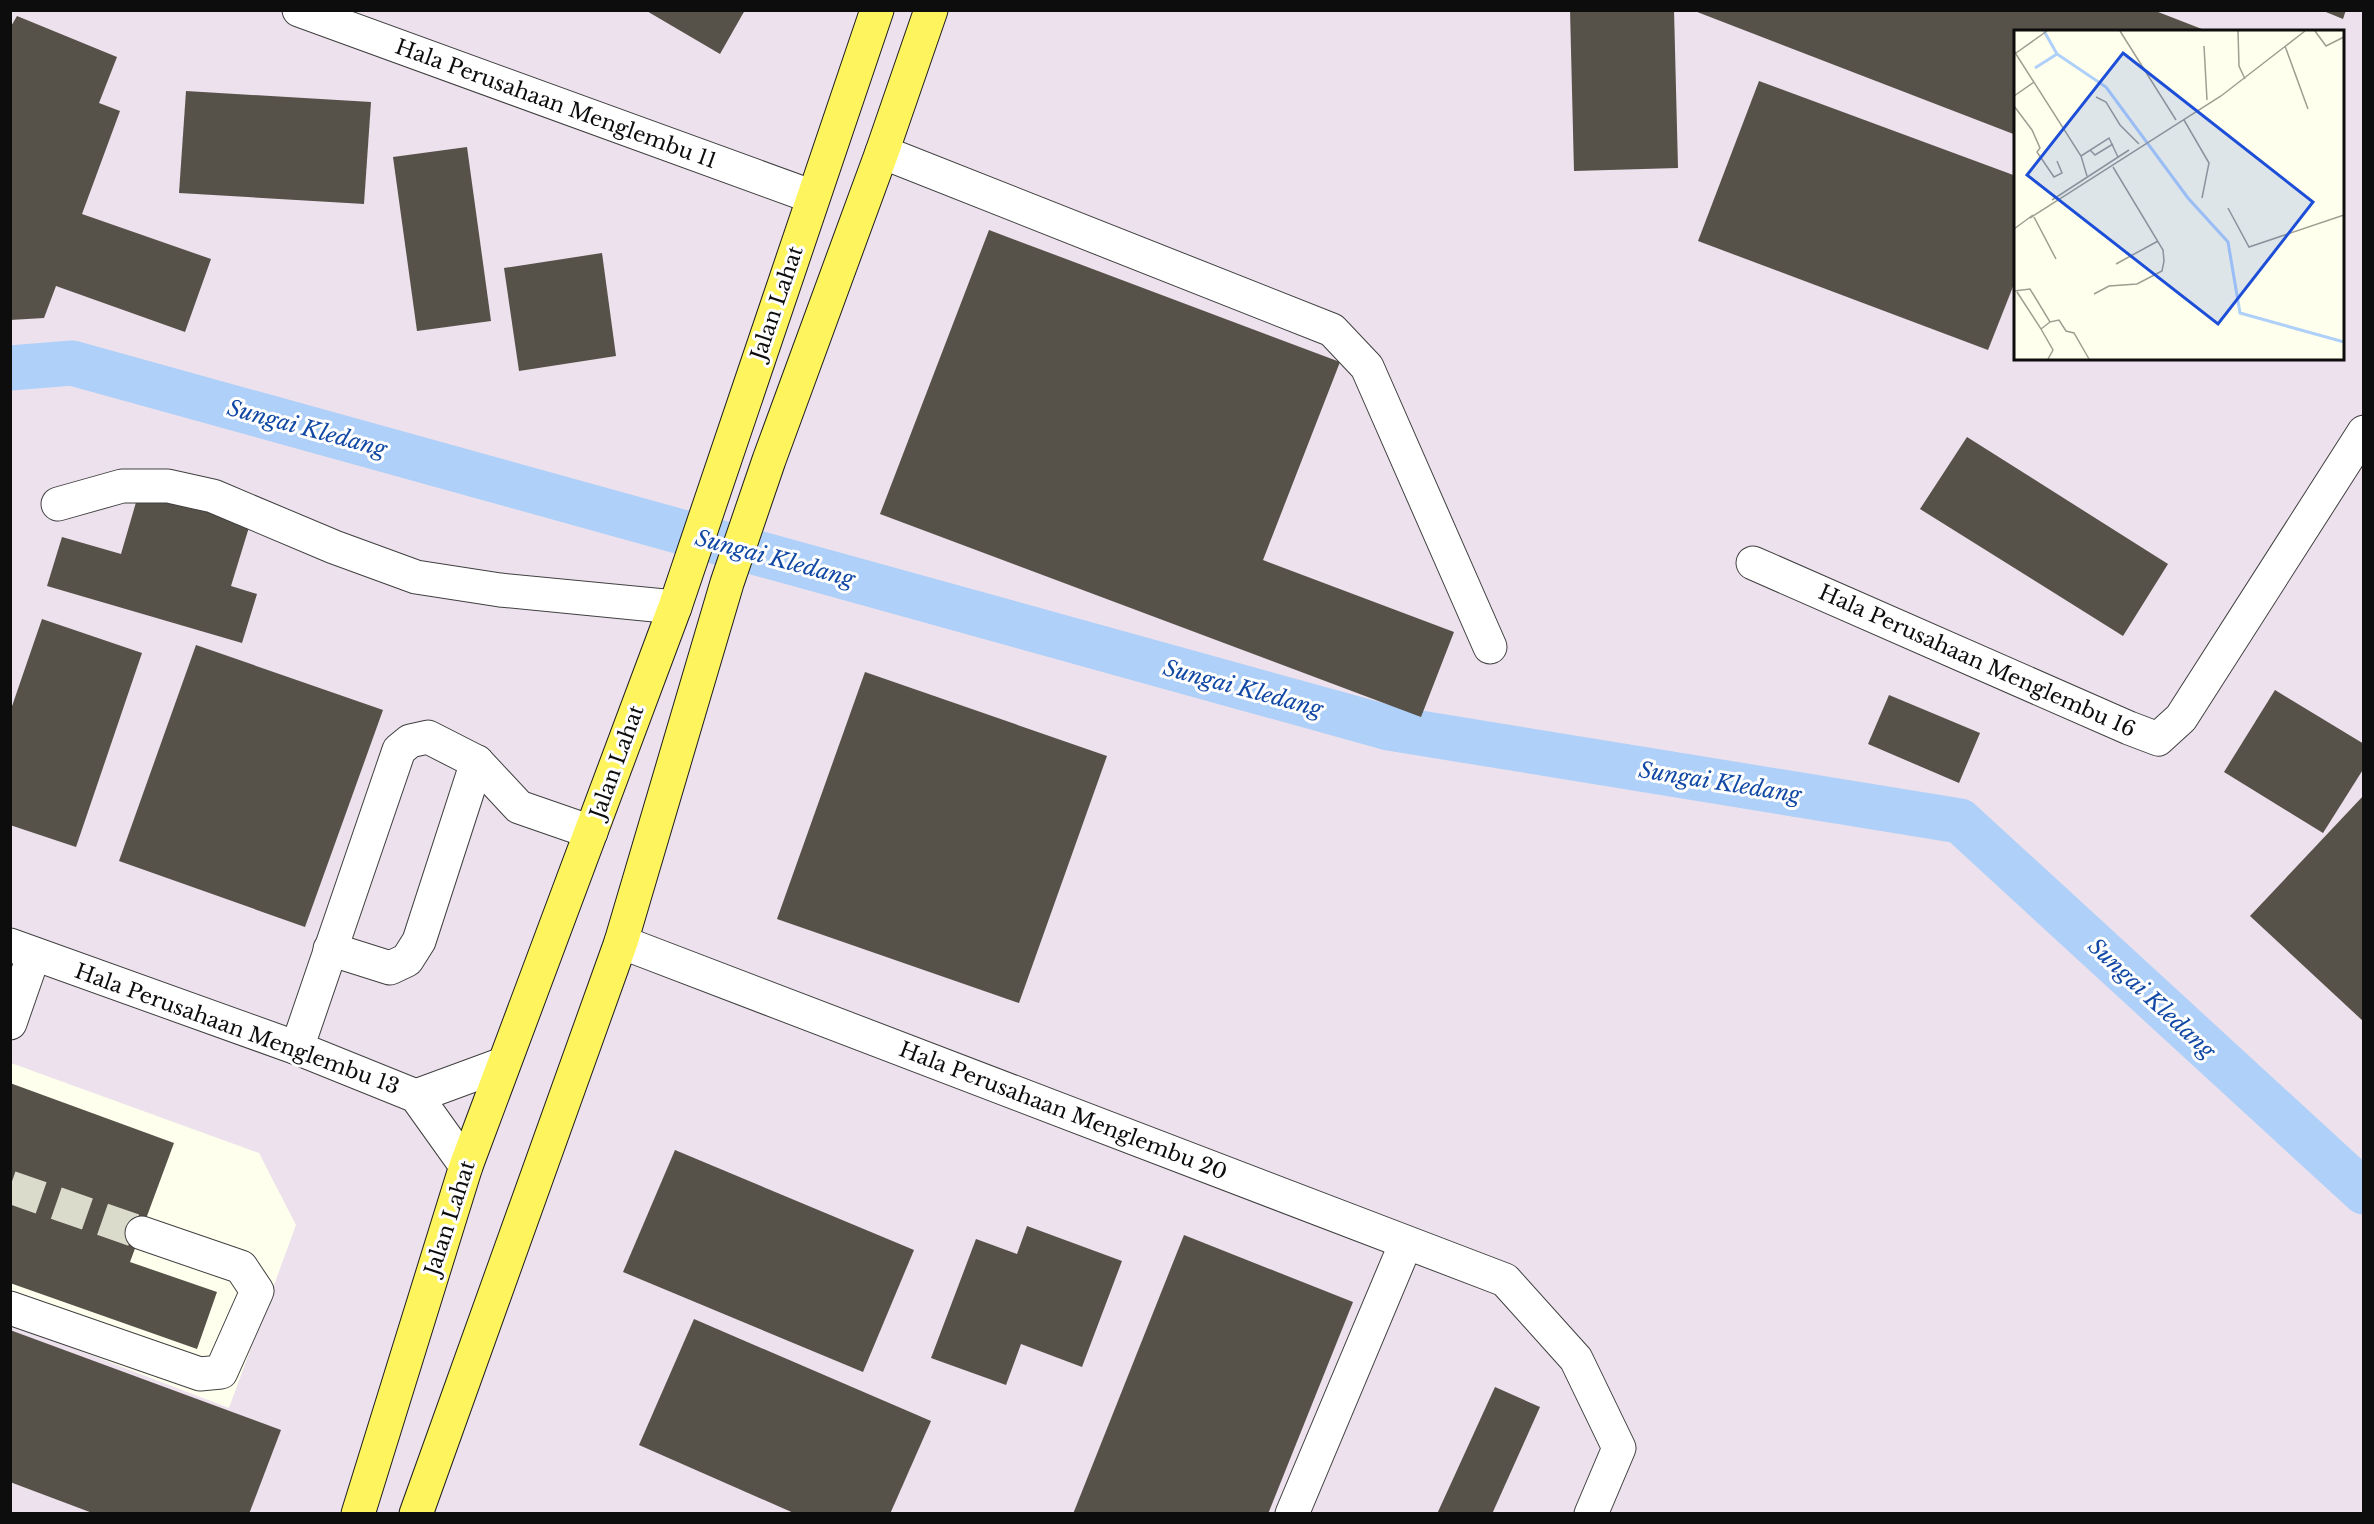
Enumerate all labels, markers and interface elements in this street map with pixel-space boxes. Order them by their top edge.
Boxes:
inset map [2014,30,2344,360]
street label: Hala Perusahaan Menglembu 11 [392,34,720,174]
street label: Jalan Lahat [744,242,809,366]
water label: Sungai Kledang [224,394,391,463]
water label: Sungai Kledang [692,524,859,593]
street label: Hala Perusahaan Menglembu 16 [1815,579,2139,743]
water label: Sungai Kledang [1160,654,1327,723]
street label: Jalan Lahat [583,702,650,825]
water label: Sungai Kledang [1637,756,1805,809]
water label: Sungai Kledang [2082,933,2222,1065]
street label: Hala Perusahaan Menglembu 13 [71,958,403,1100]
street label: Hala Perusahaan Menglembu 20 [895,1036,1231,1186]
street label: Jalan Lahat [418,1157,481,1282]

